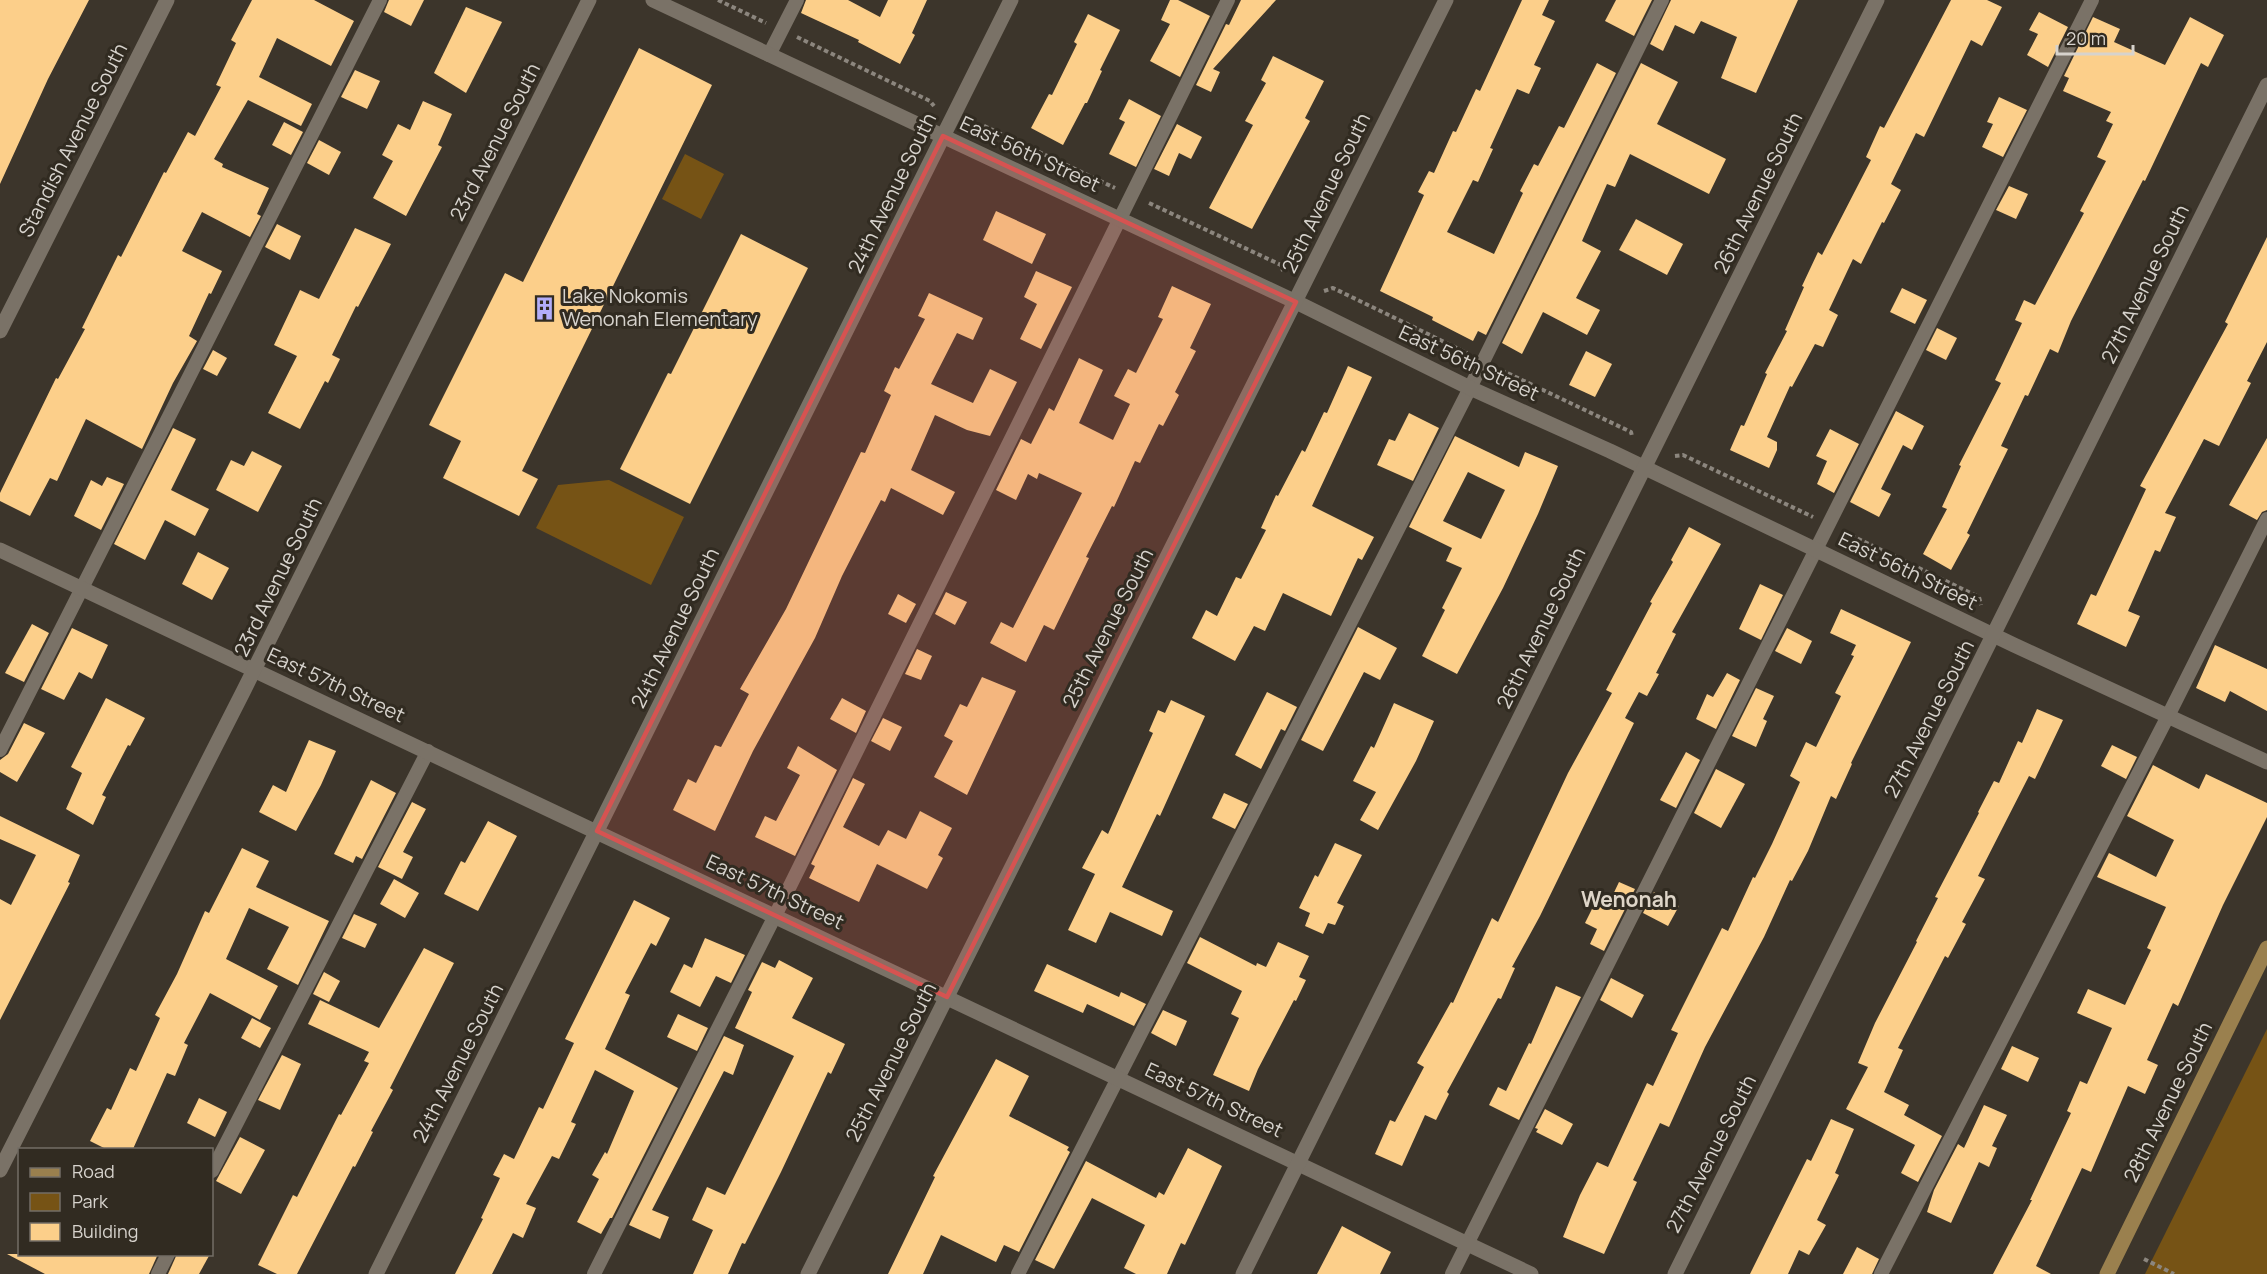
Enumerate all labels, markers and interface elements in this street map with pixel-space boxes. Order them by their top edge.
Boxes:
scale bar [2057,18,2134,56]
text: 20 m [2066,26,2106,50]
street label: Standish Avenue South [12,38,133,241]
street label: 23rd Avenue South [443,58,546,225]
street label: 24th Avenue South [841,108,942,277]
street label: 25th Avenue South [1275,108,1376,277]
street label: 26th Avenue South [1707,108,1808,278]
street label: East 56th Street [956,109,1105,198]
street label: 27th Avenue South [2094,200,2195,368]
place label: Lake Nokomis Wenonah Elementary [562,282,758,332]
building icon: Lake Nokomis Wenonah Elementary [531,295,557,321]
street label: East 56th Street [1395,318,1544,407]
street label: 23rd Avenue South [227,493,328,661]
street label: East 56th Street [1834,525,1982,616]
street label: 24th Avenue South [624,543,725,712]
street label: 26th Avenue South [1490,543,1591,713]
street label: 25th Avenue South [1056,544,1159,712]
street label: 27th Avenue South [1877,635,1980,802]
street label: East 57th Street [263,641,410,728]
street label: East 57th Street [702,848,849,935]
district label: Wenonah [1581,885,1677,913]
street label: 25th Avenue South [839,978,942,1146]
street label: 24th Avenue South [406,979,509,1147]
street label: 28th Avenue South [2117,1017,2218,1186]
street label: East 57th Street [1141,1056,1288,1143]
street label: 27th Avenue South [1659,1070,1762,1237]
legend [18,1148,213,1256]
text: Road [72,1159,115,1183]
text: Park [72,1189,109,1213]
text: Building [72,1219,138,1243]

